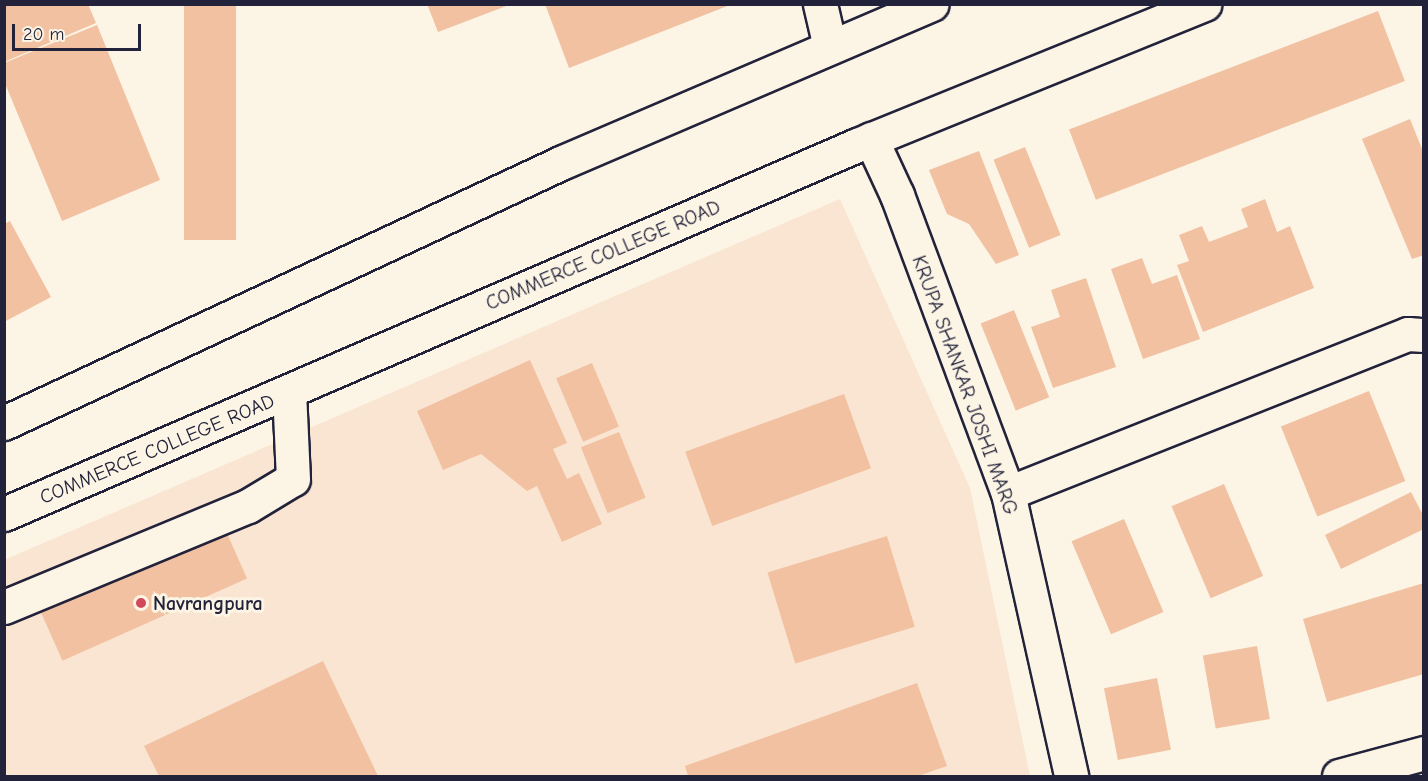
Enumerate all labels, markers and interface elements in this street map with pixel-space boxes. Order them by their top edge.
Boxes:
scale bar [15,12,144,50]
text: 20 m [23,24,64,45]
street label: COMMERCE COLLEGE ROAD [482,195,724,315]
street label: KRUPA SHANKAR JOSHI MARG [907,252,1023,518]
street label: COMMERCE COLLEGE ROAD [36,389,278,509]
place label: Navrangpura [153,591,263,615]
marker: Navrangpura [134,596,148,610]

